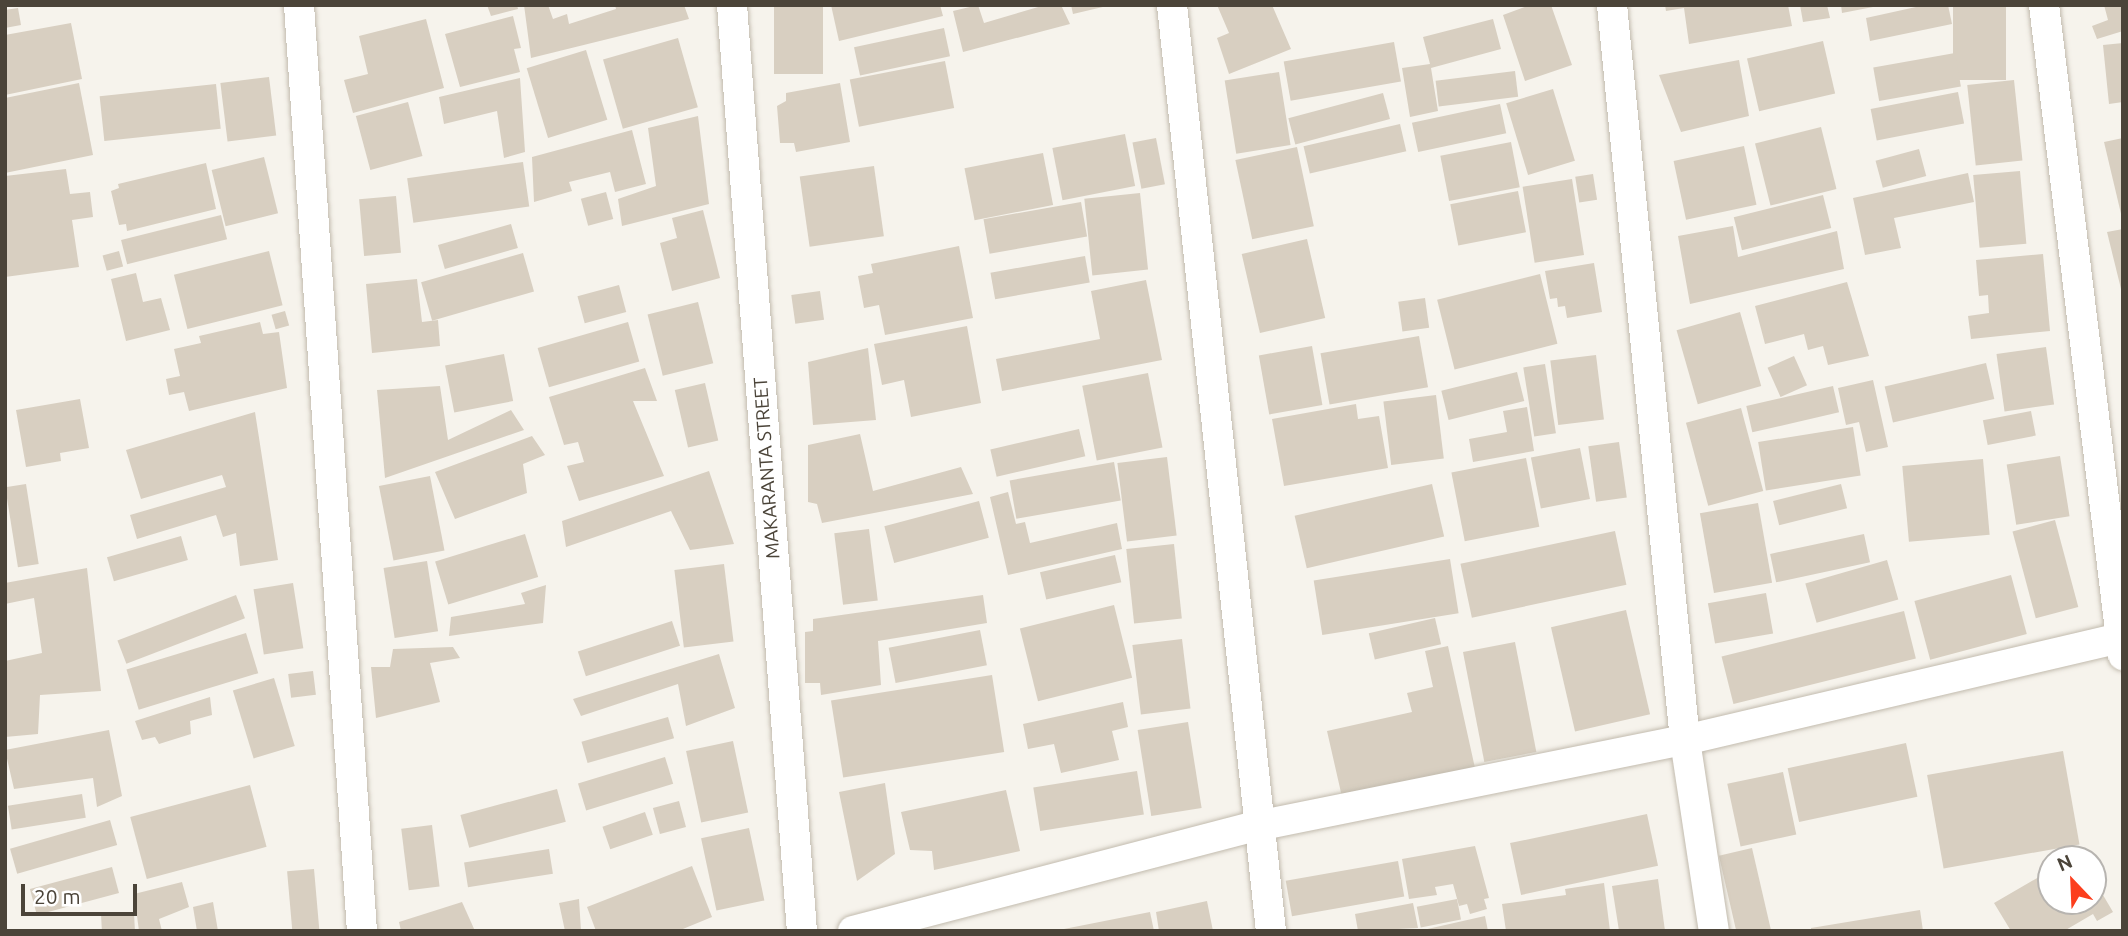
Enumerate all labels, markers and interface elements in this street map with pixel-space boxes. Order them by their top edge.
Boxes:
street label: MAKARANTA STREET [749,376,785,560]
north arrow [2037,845,2107,915]
text: N [2054,850,2075,875]
scale bar [24,870,140,914]
text: 20 m [34,884,81,908]

